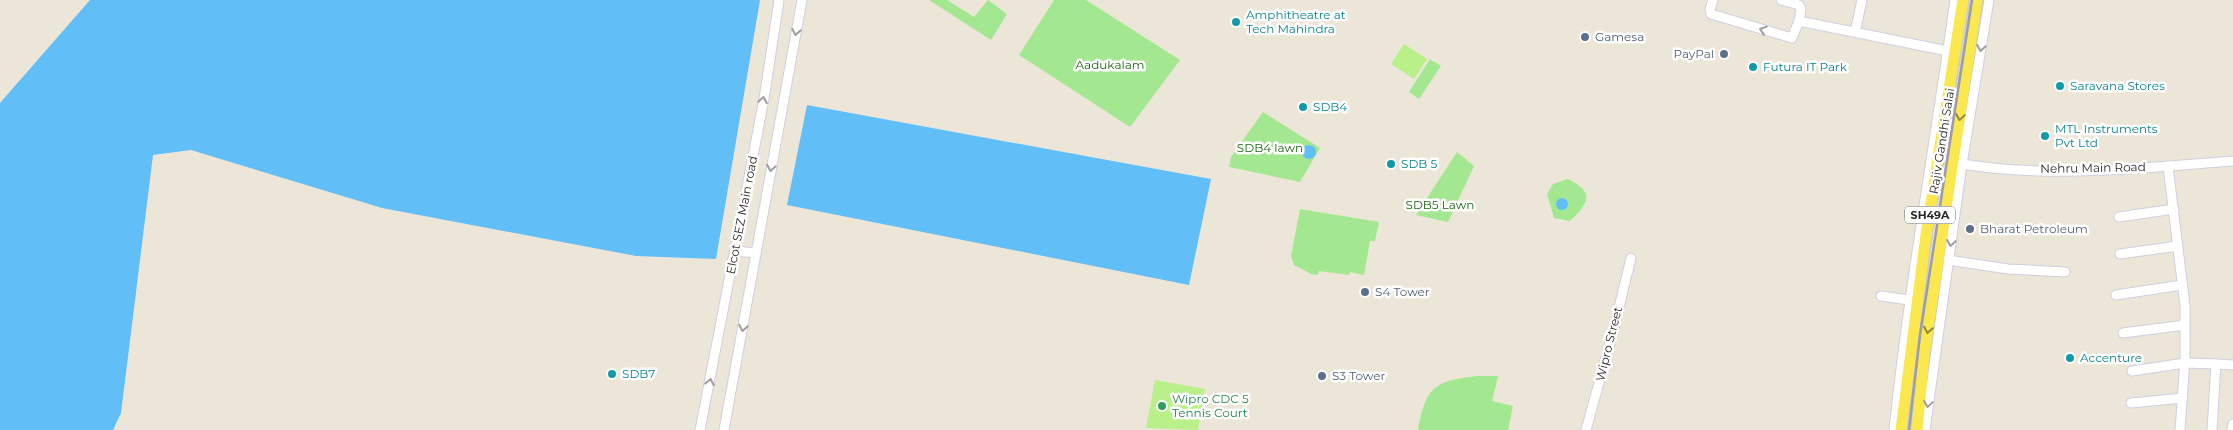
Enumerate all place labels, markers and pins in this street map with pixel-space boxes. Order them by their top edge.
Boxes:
place label: Amphitheatre at Tech Mahindra [1246,7,1346,36]
marker: Amphitheatre at Tech Mahindra [1230,16,1242,28]
place label: Gamesa [1595,29,1644,44]
marker: Gamesa [1579,31,1591,43]
place label: PayPal [1673,46,1714,61]
marker: PayPal [1718,48,1730,60]
place label: Futura IT Park [1763,59,1848,74]
marker: Futura IT Park [1747,61,1759,73]
place label: Saravana Stores [2070,78,2165,93]
marker: Saravana Stores [2054,80,2066,92]
place label: SDB4 [1313,99,1347,114]
marker: SDB4 [1297,101,1309,113]
place label: MTL Instruments Pvt Ltd [2055,121,2158,150]
marker: MTL Instruments Pvt Ltd [2039,130,2051,142]
place label: SDB 5 [1401,156,1437,171]
marker: SDB 5 [1385,158,1397,170]
place label: Bharat Petroleum [1980,221,2088,236]
marker: Bharat Petroleum [1964,223,1976,235]
place label: S4 Tower [1375,284,1430,299]
marker: S4 Tower [1359,286,1371,298]
place label: Accenture [2080,350,2142,365]
marker: Accenture [2064,352,2076,364]
place label: SDB7 [622,366,655,381]
marker: SDB7 [606,368,618,380]
place label: S3 Tower [1332,368,1385,383]
marker: S3 Tower [1316,370,1328,382]
place label: Wipro CDC 5 Tennis Court [1172,391,1249,420]
marker: Wipro CDC 5 Tennis Court [1156,400,1168,412]

